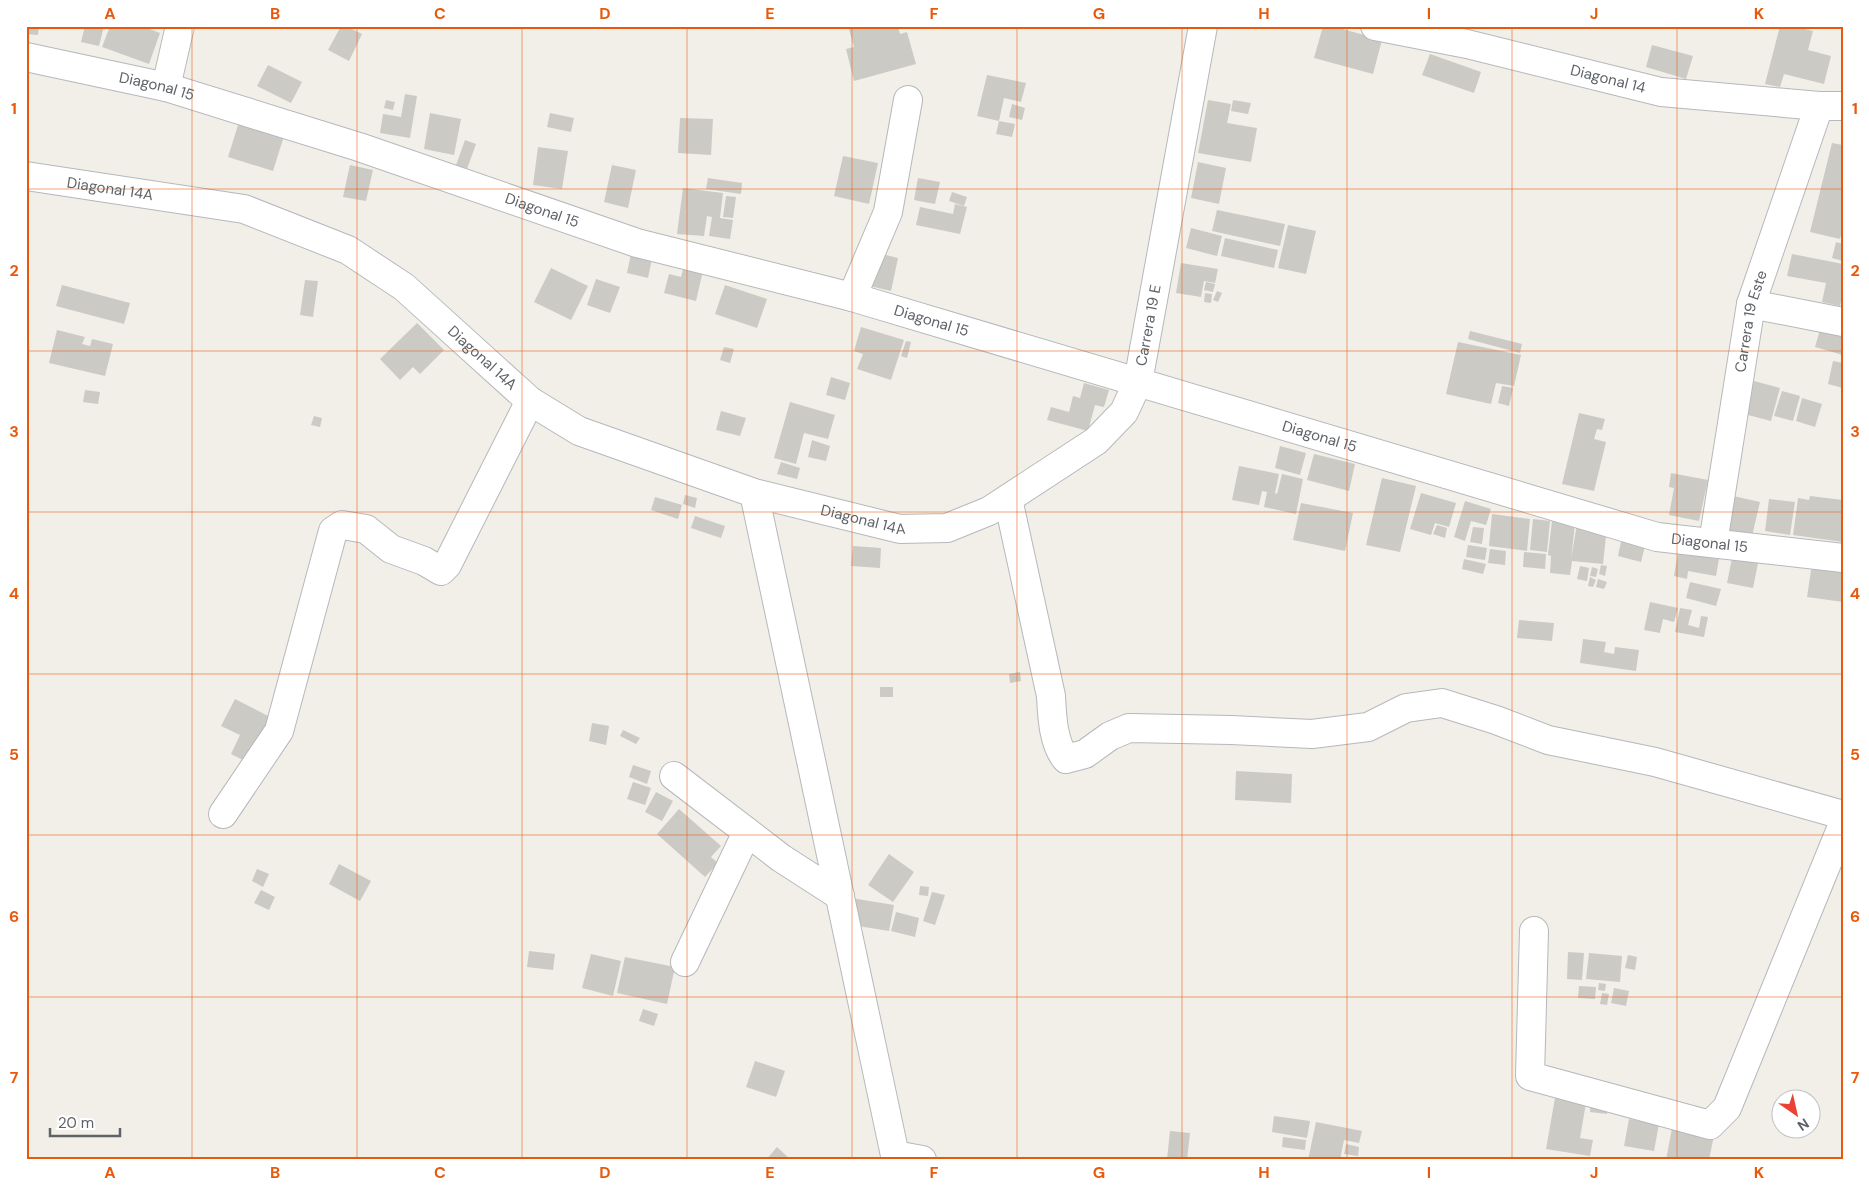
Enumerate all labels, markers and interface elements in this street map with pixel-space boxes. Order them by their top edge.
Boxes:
text: A [104,3,116,24]
text: B [270,3,280,24]
text: C [434,3,446,24]
text: D [599,3,611,24]
text: E [765,3,775,24]
text: F [930,3,939,24]
text: G [1093,3,1105,24]
text: H [1258,3,1270,24]
text: I [1427,3,1431,24]
text: J [1590,3,1598,24]
text: K [1754,3,1765,24]
street label: Diagonal 14 [1568,60,1648,98]
street label: Diagonal 15 [117,67,197,105]
text: 1 [11,98,17,119]
text: 1 [1852,98,1858,119]
street label: Diagonal 14A [66,172,155,205]
street label: Diagonal 15 [502,188,582,232]
text: 2 [9,260,19,281]
text: 2 [1850,260,1860,281]
street label: Carrera 19 Este [1730,268,1772,374]
street label: Carrera 19 E [1131,283,1166,368]
street label: Diagonal 15 [892,300,971,341]
street label: Diagonal 14A [443,321,521,394]
street label: Diagonal 15 [1280,416,1359,457]
text: 3 [9,421,19,442]
text: 3 [1850,421,1860,442]
street label: Diagonal 14A [819,500,906,539]
street label: Diagonal 15 [1670,529,1749,557]
text: 4 [9,583,19,604]
text: 4 [1850,583,1860,604]
text: 5 [9,744,19,765]
text: 5 [1850,744,1860,765]
text: 6 [9,906,19,927]
text: 6 [1850,906,1860,927]
text: 7 [10,1067,19,1088]
text: 7 [1851,1067,1860,1088]
north arrow [1772,1088,1822,1138]
scale bar [50,1106,120,1138]
text: 20 m [58,1113,94,1133]
text: N [1794,1114,1813,1135]
text: A [104,1162,116,1183]
text: B [270,1162,280,1183]
text: C [434,1162,446,1183]
text: D [599,1162,611,1183]
text: E [765,1162,775,1183]
text: F [930,1162,939,1183]
text: G [1093,1162,1105,1183]
text: H [1258,1162,1270,1183]
text: I [1427,1162,1431,1183]
text: J [1590,1162,1598,1183]
text: K [1754,1162,1765,1183]

